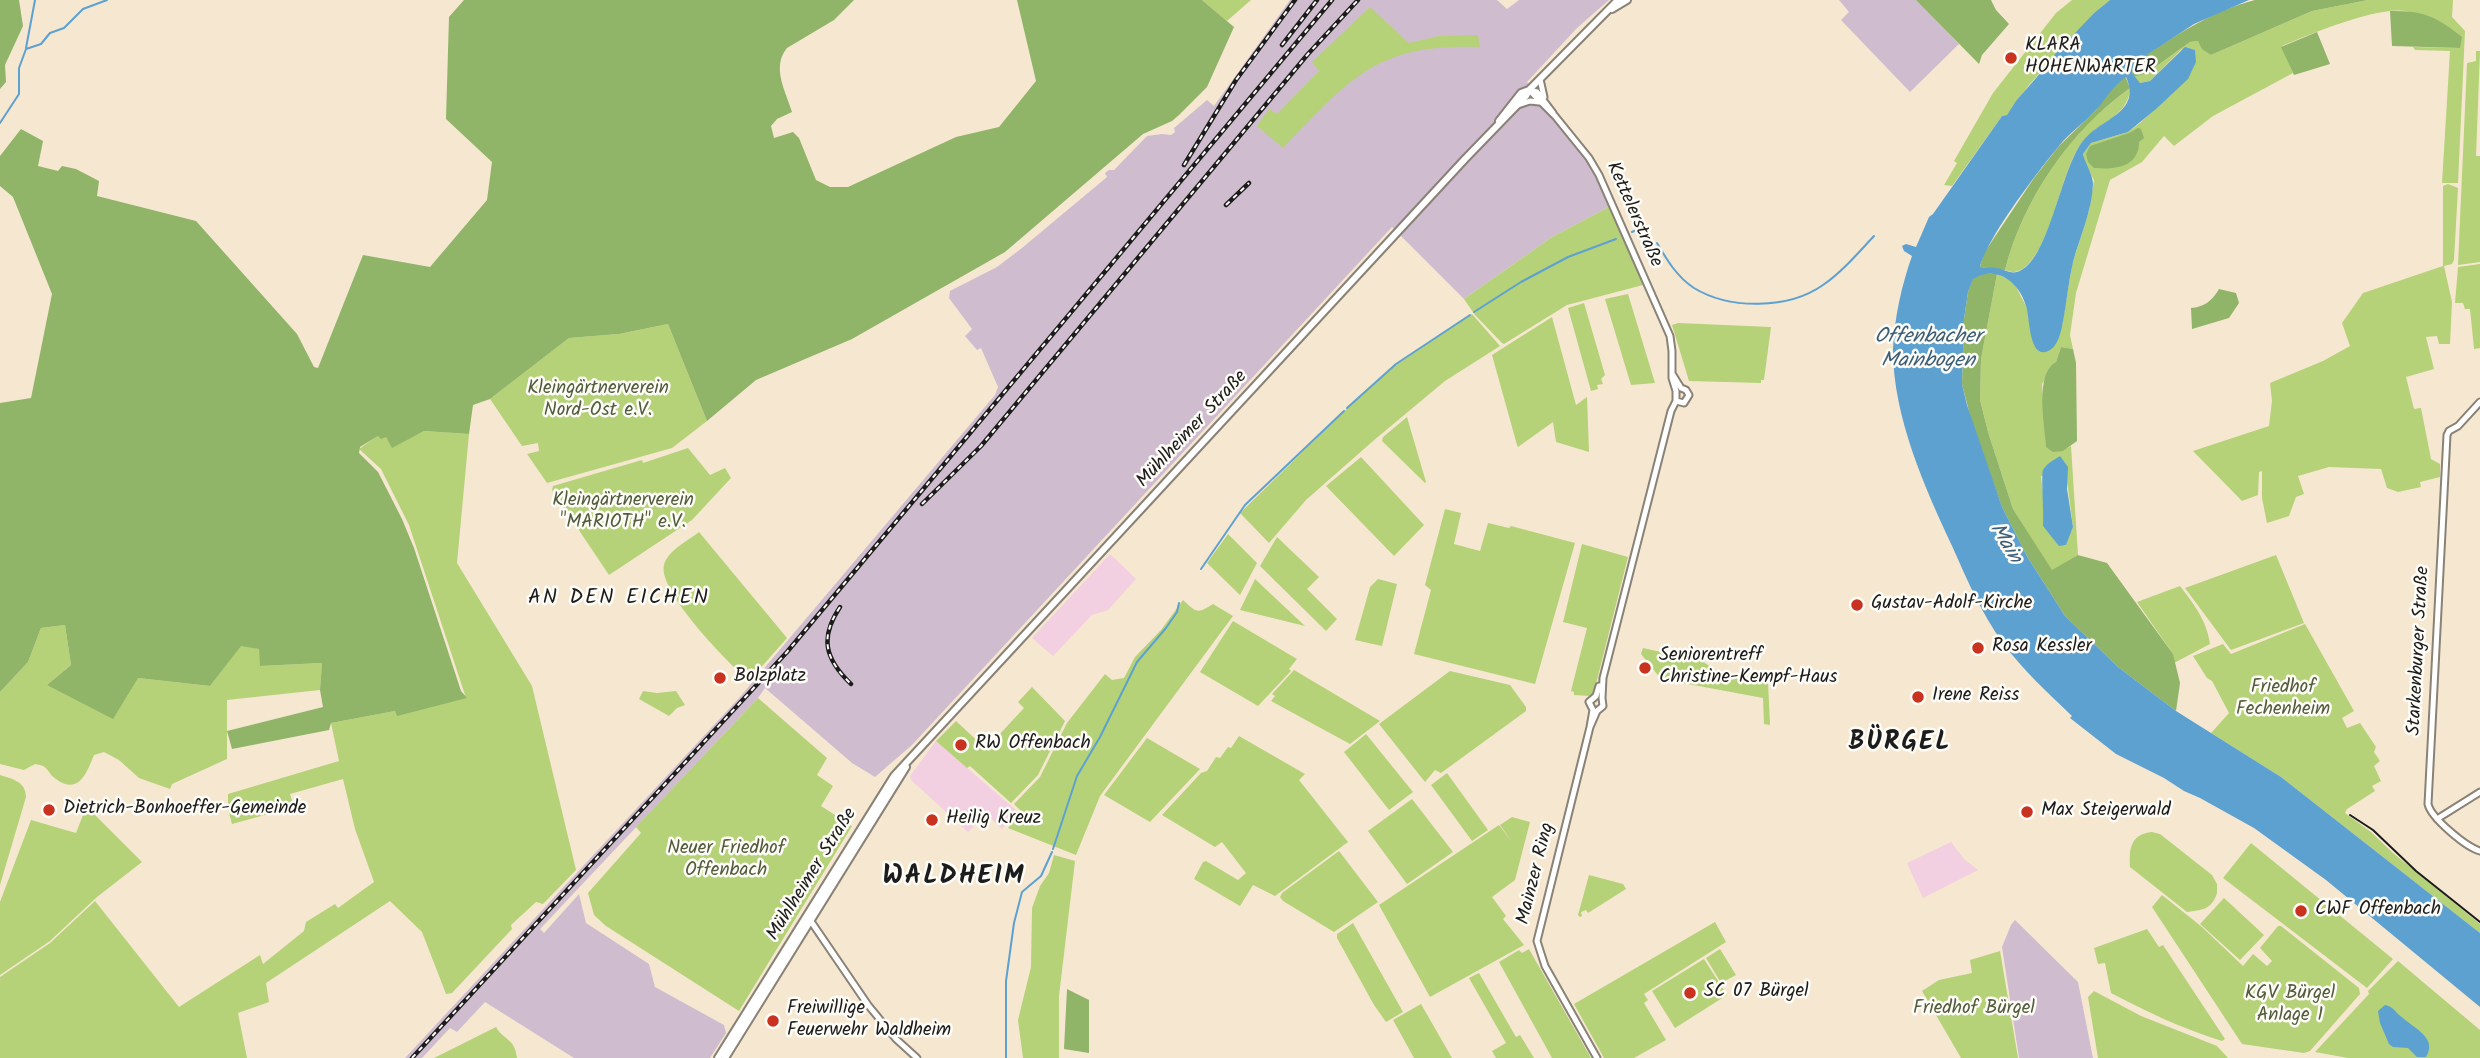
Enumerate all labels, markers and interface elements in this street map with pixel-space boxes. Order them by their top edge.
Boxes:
place label: KLARA HOHENWARTER [2025,36,2156,80]
marker: KLARA HOHENWARTER [2003,50,2019,66]
street label: Kettelerstraße [1600,159,1666,271]
water label: Offenbacher Mainbogen [1874,325,1982,375]
street label: Mühlheimer Straße [1133,367,1253,493]
park label: Kleingärtnerverein Nord-Ost e.V. [527,379,669,423]
park label: Kleingärtnerverein "MARIOTH" e.V. [552,491,694,535]
water label: Main [1982,519,2026,569]
street label: Starkenburger Straße [2404,566,2436,736]
district label: AN DEN EICHEN [530,586,708,612]
place label: Gustav-Adolf-Kirche [1871,594,2032,616]
marker: Gustav-Adolf-Kirche [1849,597,1865,613]
place label: Rosa Kessler [1992,637,2092,659]
marker: Rosa Kessler [1970,640,1986,656]
place label: Seniorentreff Christine-Kempf-Haus [1659,646,1837,690]
marker: Seniorentreff Christine-Kempf-Haus [1637,660,1653,676]
place label: Bolzplatz [734,667,806,689]
marker: Bolzplatz [712,670,728,686]
park label: Friedhof Fechenheim [2236,678,2330,722]
place label: Irene Reiss [1932,686,2019,708]
marker: Irene Reiss [1910,689,1926,705]
district label: BÜRGEL [1849,729,1951,761]
place label: RW Offenbach [975,734,1091,756]
marker: RW Offenbach [953,737,969,753]
place label: Dietrich-Bonhoeffer-Gemeinde [63,799,306,821]
place label: Max Steigerwald [2041,801,2171,823]
marker: Dietrich-Bonhoeffer-Gemeinde [41,802,57,818]
street label: Mühlheimer Straße [763,804,863,946]
marker: Max Steigerwald [2019,804,2035,820]
place label: Heilig Kreuz [946,809,1041,831]
marker: Heilig Kreuz [924,812,940,828]
street label: Mainzer Ring [1513,821,1561,927]
park label: Neuer Friedhof Offenbach [667,839,785,883]
district label: WALDHEIM [883,863,1025,895]
place label: CWF Offenbach [2315,900,2441,922]
marker: CWF Offenbach [2293,903,2309,919]
place label: SC 07 Bürgel [1704,982,1809,1004]
park label: KGV Bürgel Anlage 1 [2245,984,2335,1028]
marker: SC 07 Bürgel [1682,985,1698,1001]
place label: Freiwillige Feuerwehr Waldheim [787,999,951,1043]
park label: Friedhof Bürgel [1913,999,2035,1021]
marker: Freiwillige Feuerwehr Waldheim [765,1013,781,1029]

